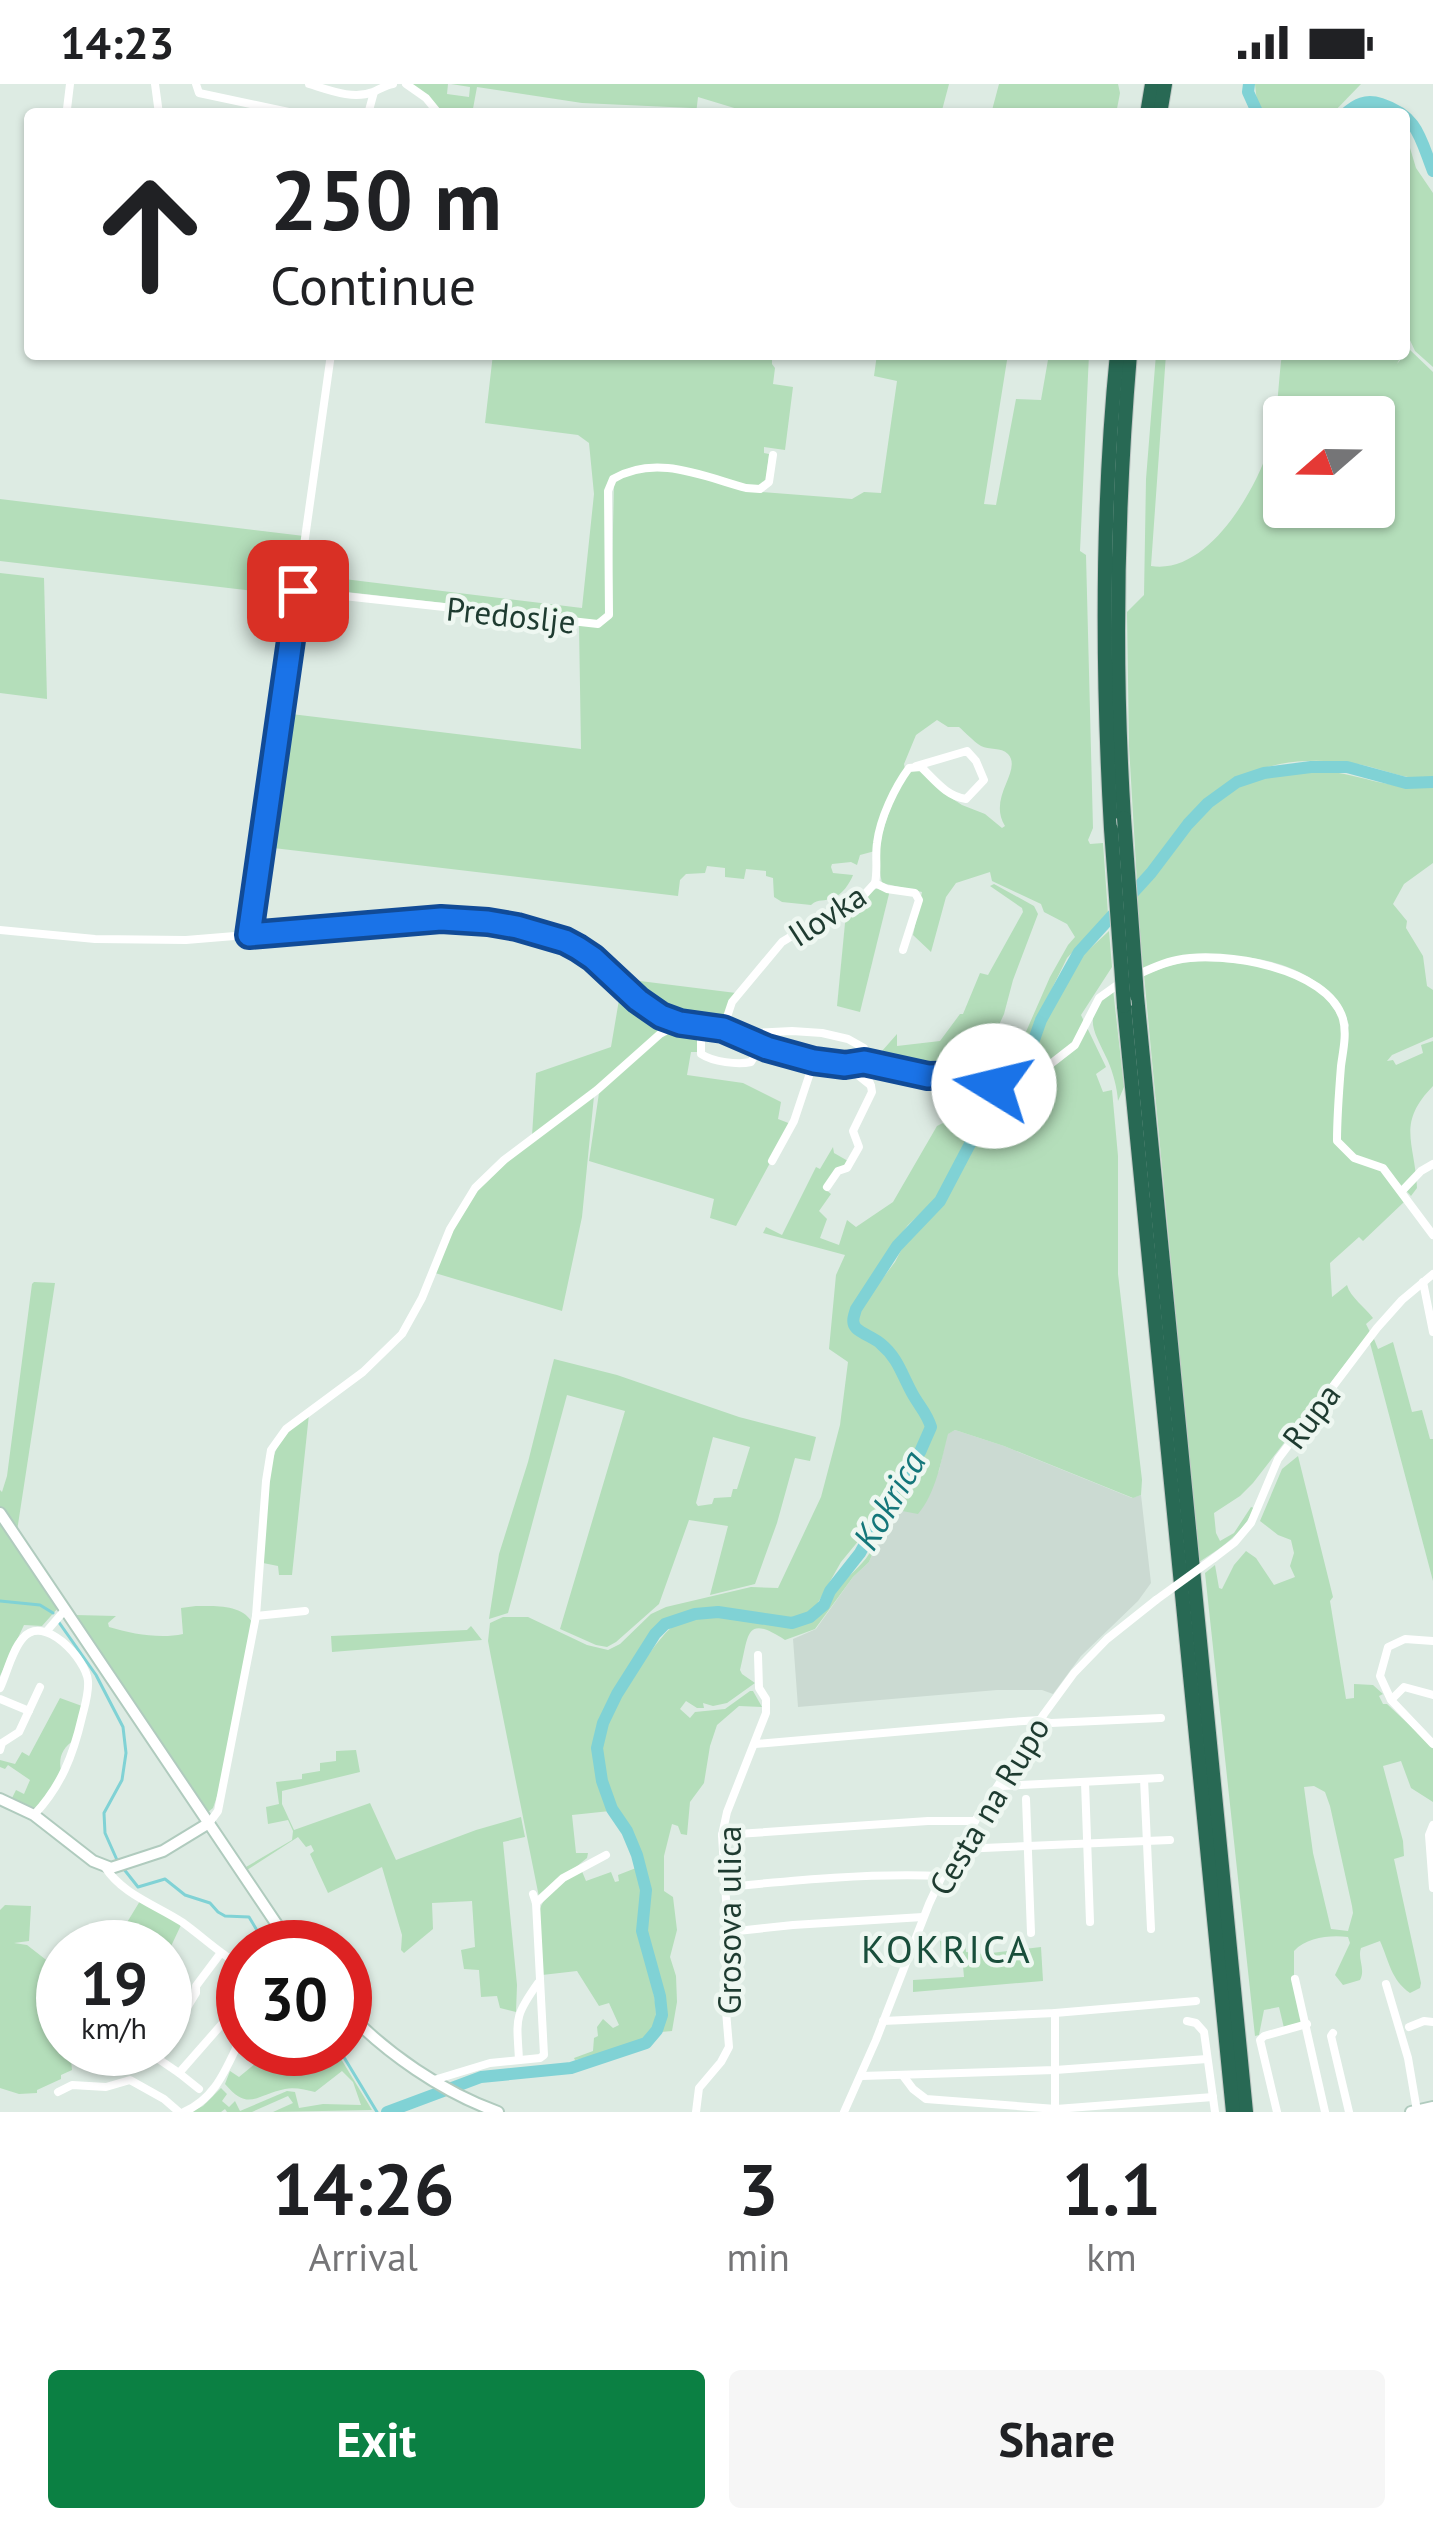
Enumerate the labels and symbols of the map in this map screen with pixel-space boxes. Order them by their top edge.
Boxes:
north arrow [1263,396,1395,528]
pin [247,540,349,642]
street label: Predoslje [444,586,578,643]
street label: Ilovka [780,874,874,956]
position arrow [931,1023,1057,1149]
street label: Rupa [1272,1374,1349,1457]
water label: Kokrica [842,1441,936,1558]
street label: Cesta na Rupo [918,1709,1059,1903]
street label: Grosova ulica [707,1826,750,2014]
speed limit sign: 30 [216,1920,372,2076]
district label: KOKRICA [861,1923,1033,1974]

